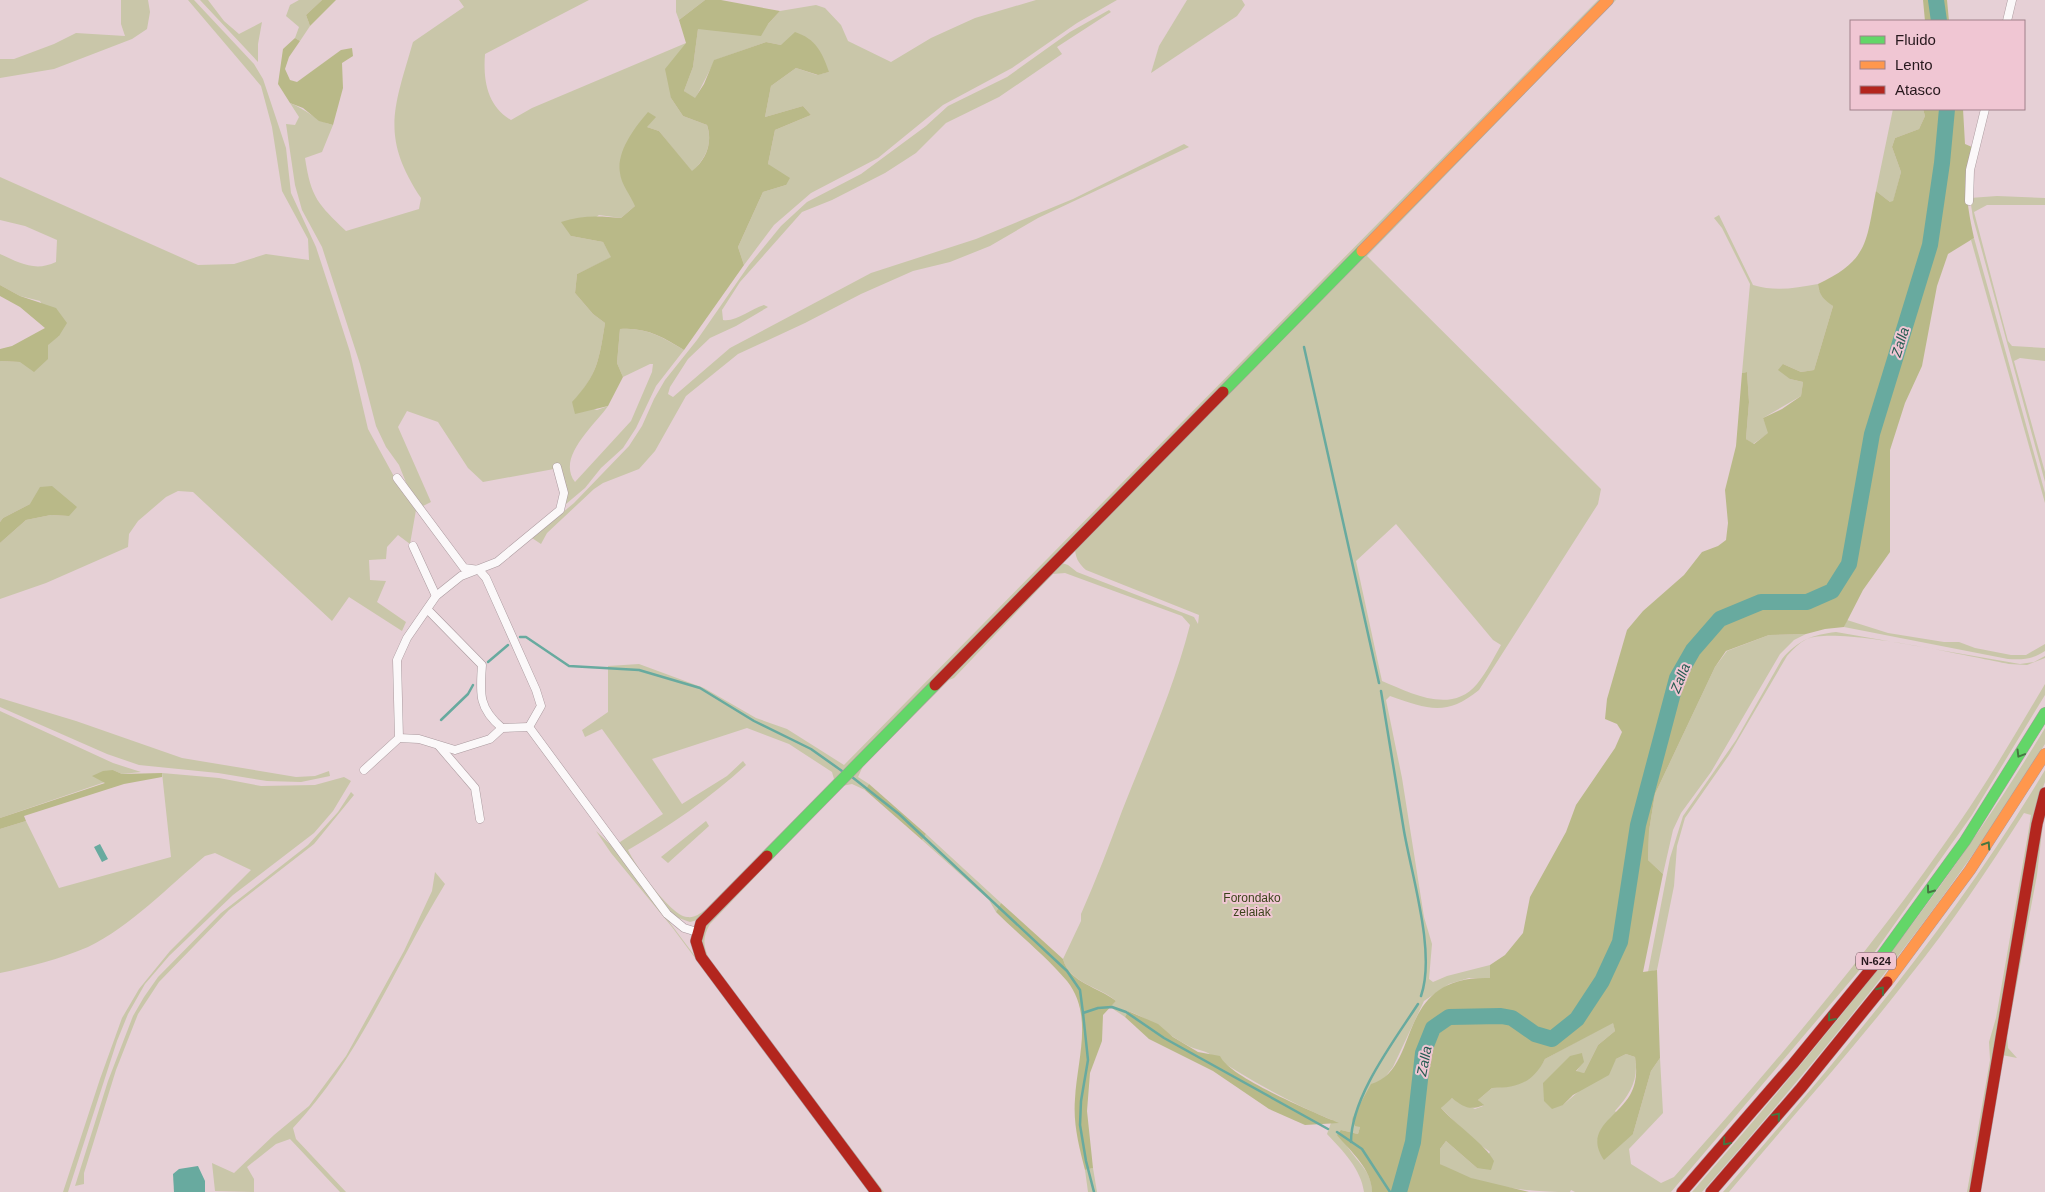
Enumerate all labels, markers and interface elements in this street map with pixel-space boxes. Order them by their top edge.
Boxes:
legend [1850,20,2025,110]
text: Fluido [1895,31,1936,48]
text: Lento [1895,56,1933,73]
text: Atasco [1895,81,1941,98]
water label: Zalla [1888,325,1912,360]
water label: Zalla [1667,661,1693,696]
one-way arrow [2016,749,2026,758]
one-way arrow [1981,841,1990,851]
one-way arrow [1927,884,1936,894]
park label: Forondako zelaiak [1223,891,1281,919]
road number: N-624 [1856,952,1896,969]
one-way arrow [1875,987,1883,996]
one-way arrow [1828,1013,1837,1022]
water label: Zalla [1413,1044,1435,1078]
one-way arrow [1772,1113,1780,1122]
one-way arrow [1723,1137,1732,1146]

